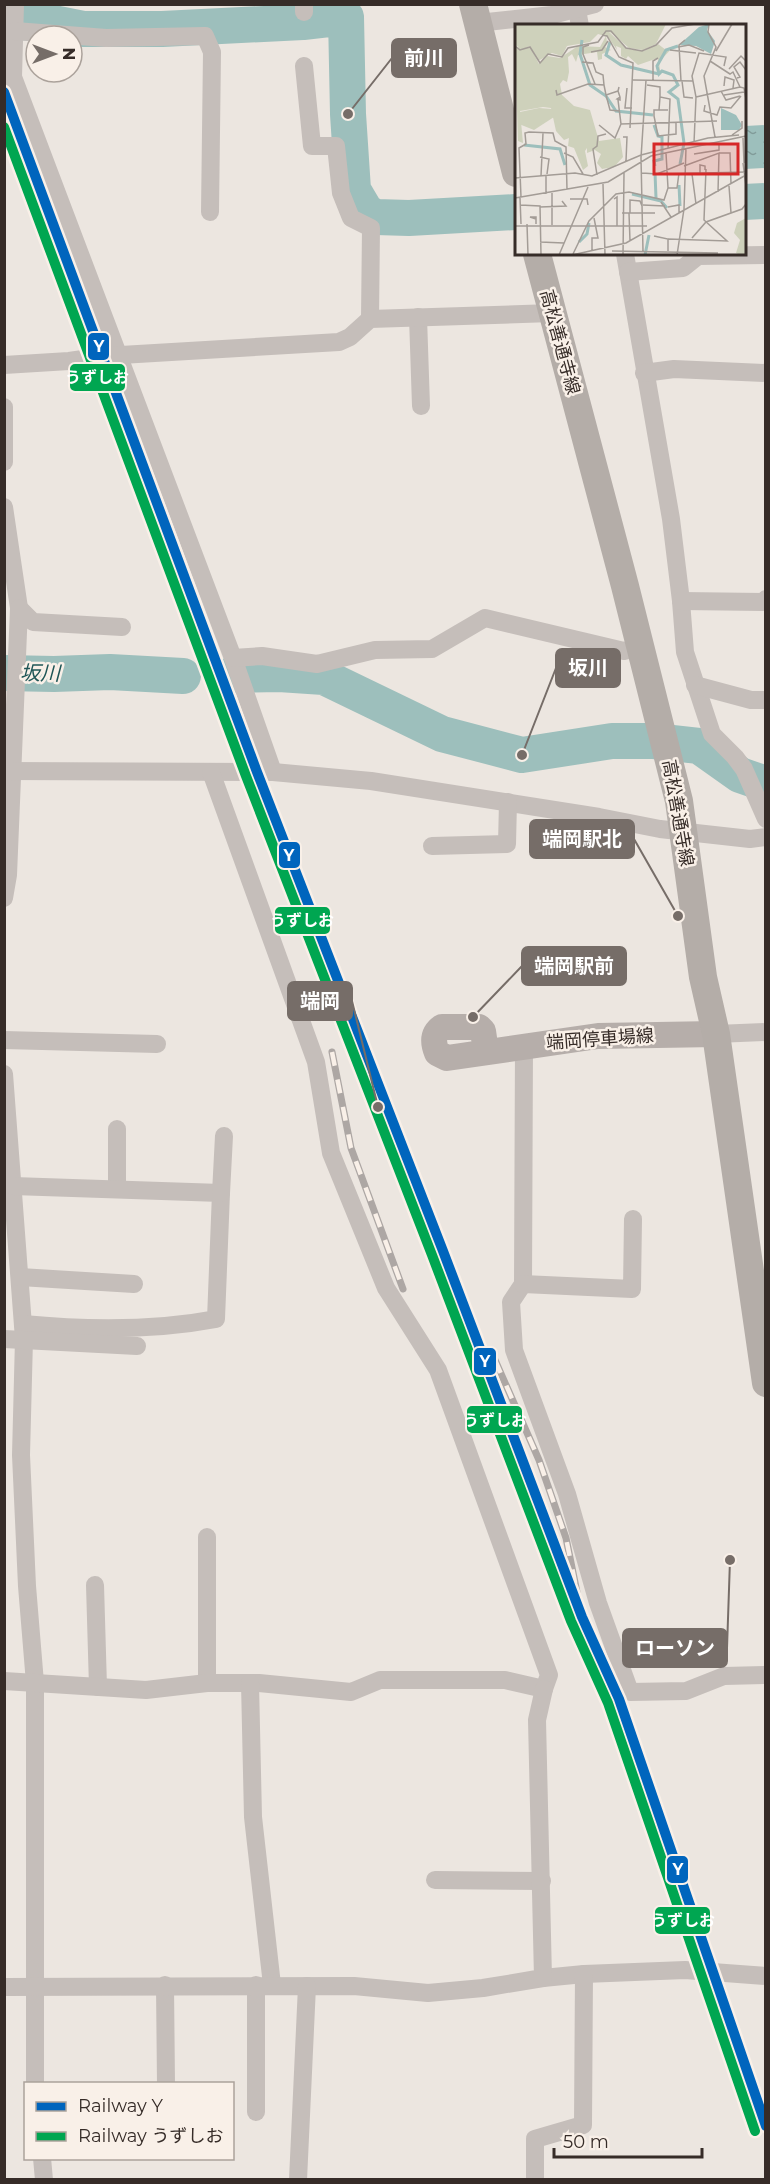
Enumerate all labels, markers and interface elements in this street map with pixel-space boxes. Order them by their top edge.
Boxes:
north arrow [24,24,84,84]
inset map [515,24,746,255]
callout: 前川 [392,39,456,77]
text: 前川 [404,46,444,70]
text: N [59,48,78,60]
street label: 高松善通寺線 [535,287,585,397]
line badge: Y [87,332,110,361]
text: Y [93,337,106,356]
line badge: うずしお [69,363,126,392]
text: うずしお [65,368,129,387]
callout: 坂川 [556,649,620,687]
text: 坂川 [568,656,608,680]
water label: 坂川 [20,661,62,685]
street label: 高松善通寺線 [658,758,698,868]
callout: 端岡駅北 [530,820,634,858]
text: 端岡駅北 [542,827,622,851]
line badge: Y [278,841,301,869]
text: Y [283,846,296,865]
line badge: うずしお [274,906,331,935]
text: うずしお [270,911,334,930]
callout: 端岡駅前 [522,947,626,985]
text: 端岡駅前 [534,954,614,978]
callout: 端岡 [288,982,352,1020]
text: 端岡 [300,989,340,1013]
street label: 端岡停車場線 [545,1024,655,1054]
line badge: Y [473,1347,497,1376]
text: Y [479,1352,492,1371]
line badge: うずしお [466,1405,523,1434]
text: うずしお [463,1411,527,1430]
callout: ローソン [623,1629,727,1667]
text: ローソン [635,1636,715,1660]
line badge: Y [666,1855,689,1884]
text: Y [672,1860,685,1879]
line badge: うずしお [654,1906,711,1935]
text: うずしお [651,1911,715,1930]
legend [24,2082,234,2160]
text: Railway Y [78,2095,163,2117]
scale bar [554,2121,702,2159]
text: Railway うずしお [78,2125,223,2147]
text: 50 m [563,2131,609,2153]

